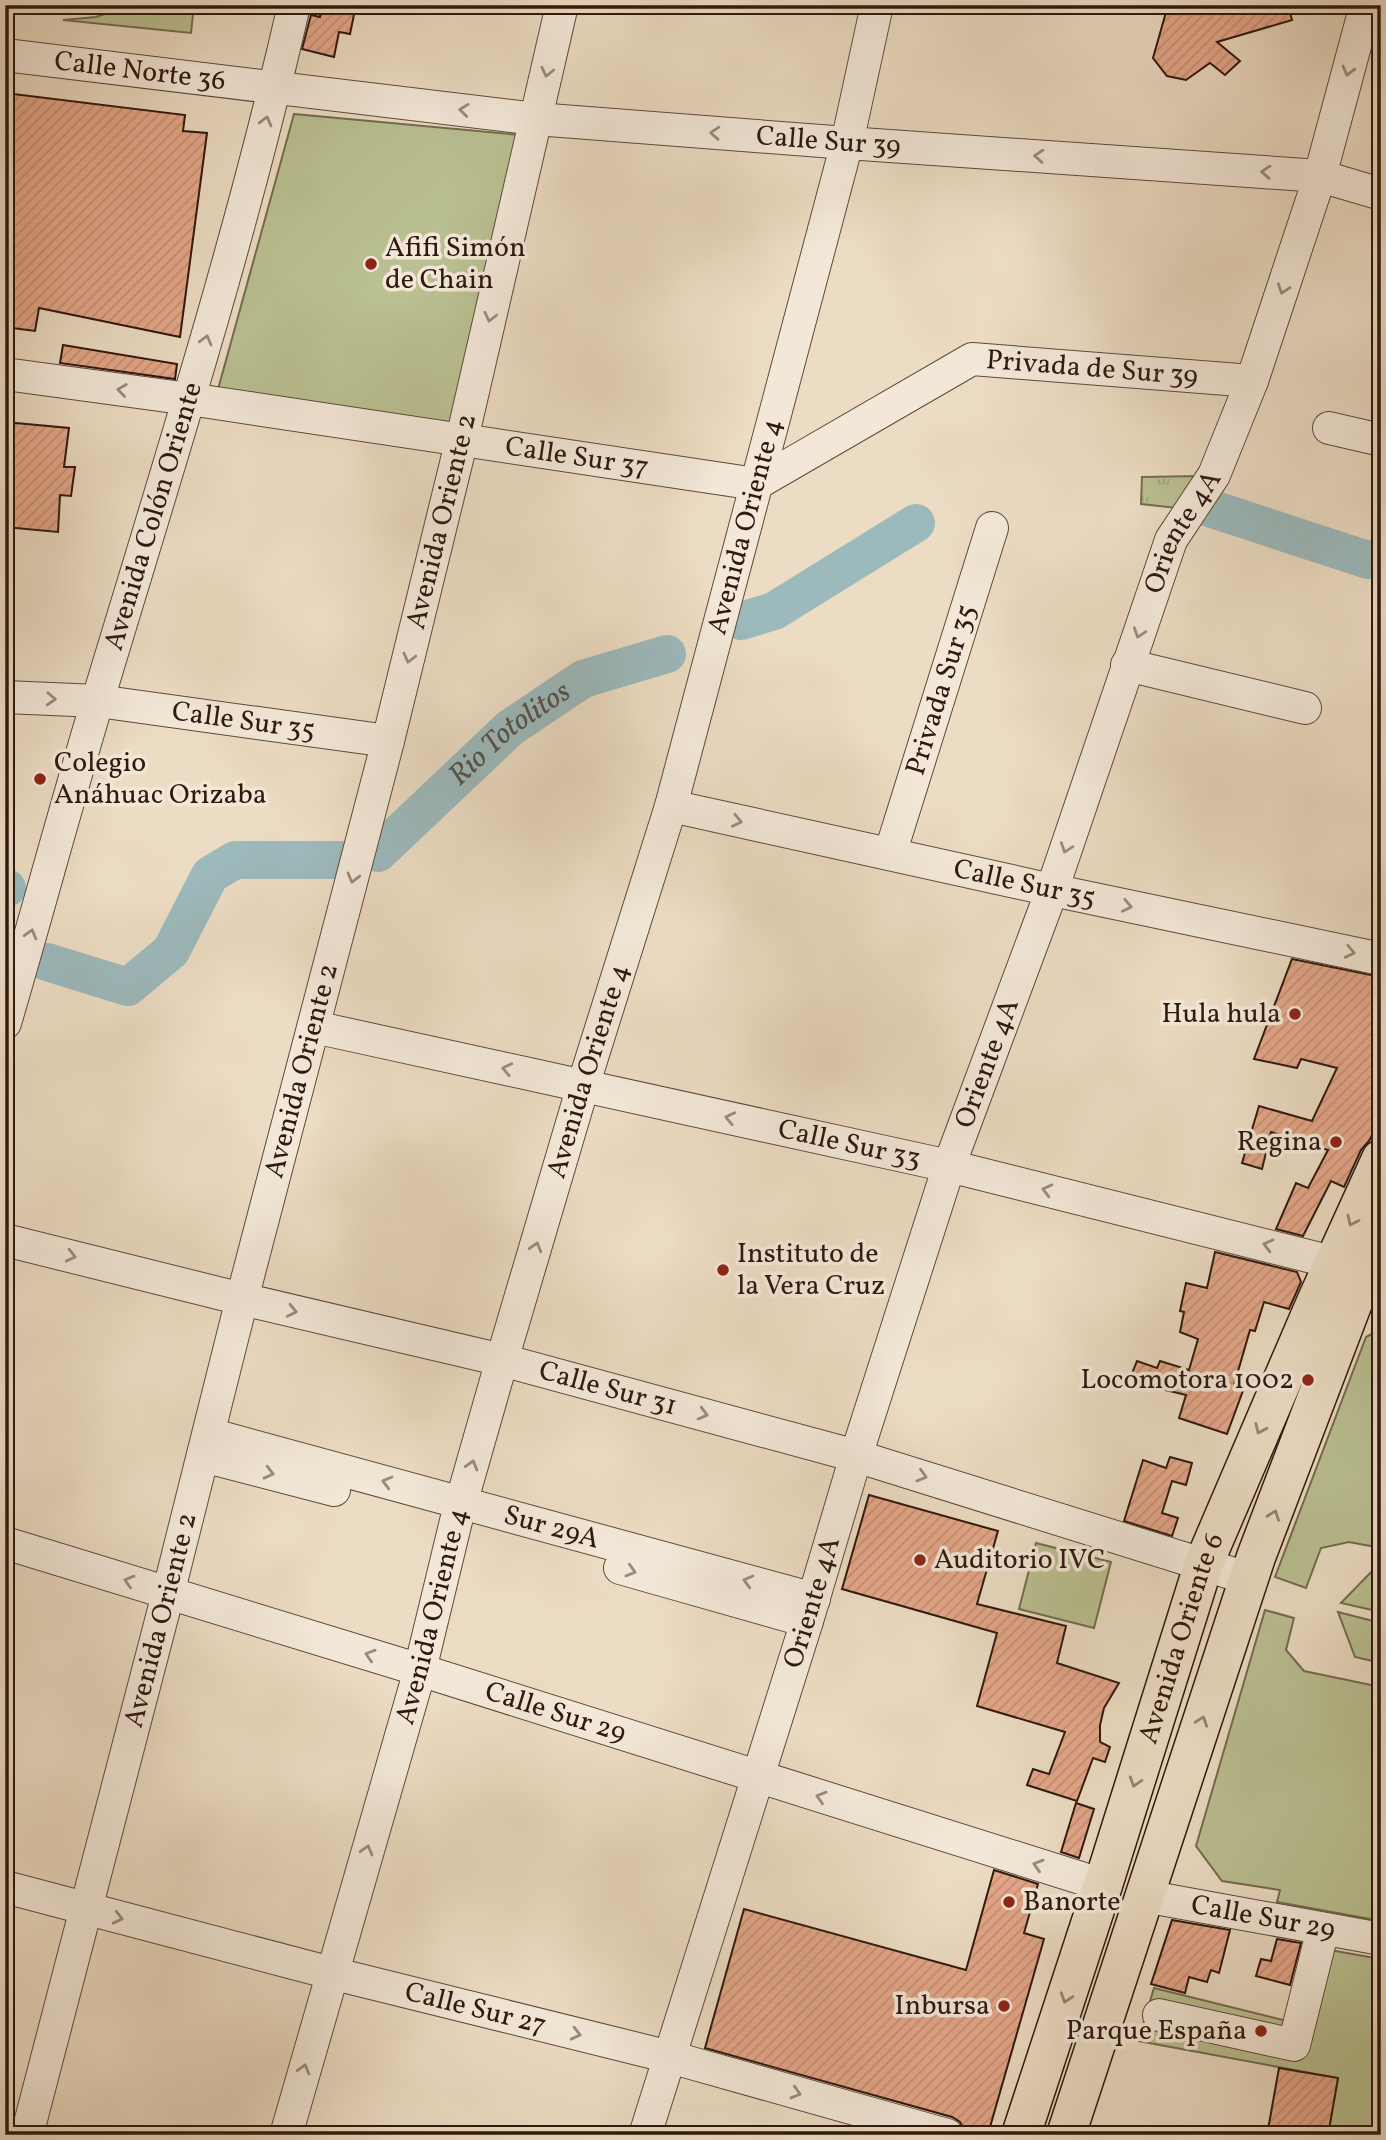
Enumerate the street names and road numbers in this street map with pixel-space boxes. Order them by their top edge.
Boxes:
street label: Calle Norte 36 [52,42,228,101]
street label: Calle Sur 39 [755,117,902,166]
street label: Privada de Sur 39 [985,341,1199,396]
street label: Avenida Colón Oriente [94,377,212,655]
street label: Avenida Oriente 2 [397,410,487,633]
street label: Avenida Oriente 4 [698,414,793,639]
street label: Calle Sur 37 [503,427,651,487]
street label: Oriente 4A [1135,462,1232,599]
street label: Privada Sur 35 [896,600,986,780]
street label: Calle Sur 35 [169,692,318,750]
street label: Calle Sur 35 [950,849,1099,918]
street label: Avenida Oriente 2 [255,959,348,1182]
street label: Avenida Oriente 4 [537,959,640,1183]
street label: Oriente 4A [945,993,1029,1134]
street label: Calle Sur 33 [774,1110,924,1179]
street label: Calle Sur 31 [534,1351,681,1426]
street label: Sur 29A [499,1496,604,1559]
street label: Avenida Oriente 4 [386,1503,478,1729]
street label: Avenida Oriente 2 [114,1509,207,1732]
street label: Avenida Oriente 6 [1129,1527,1234,1749]
street label: Oriente 4A [774,1532,850,1673]
street label: Calle Sur 29 [480,1672,631,1753]
street label: Calle Sur 29 [1188,1885,1338,1950]
street label: Calle Sur 27 [401,1973,550,2045]

